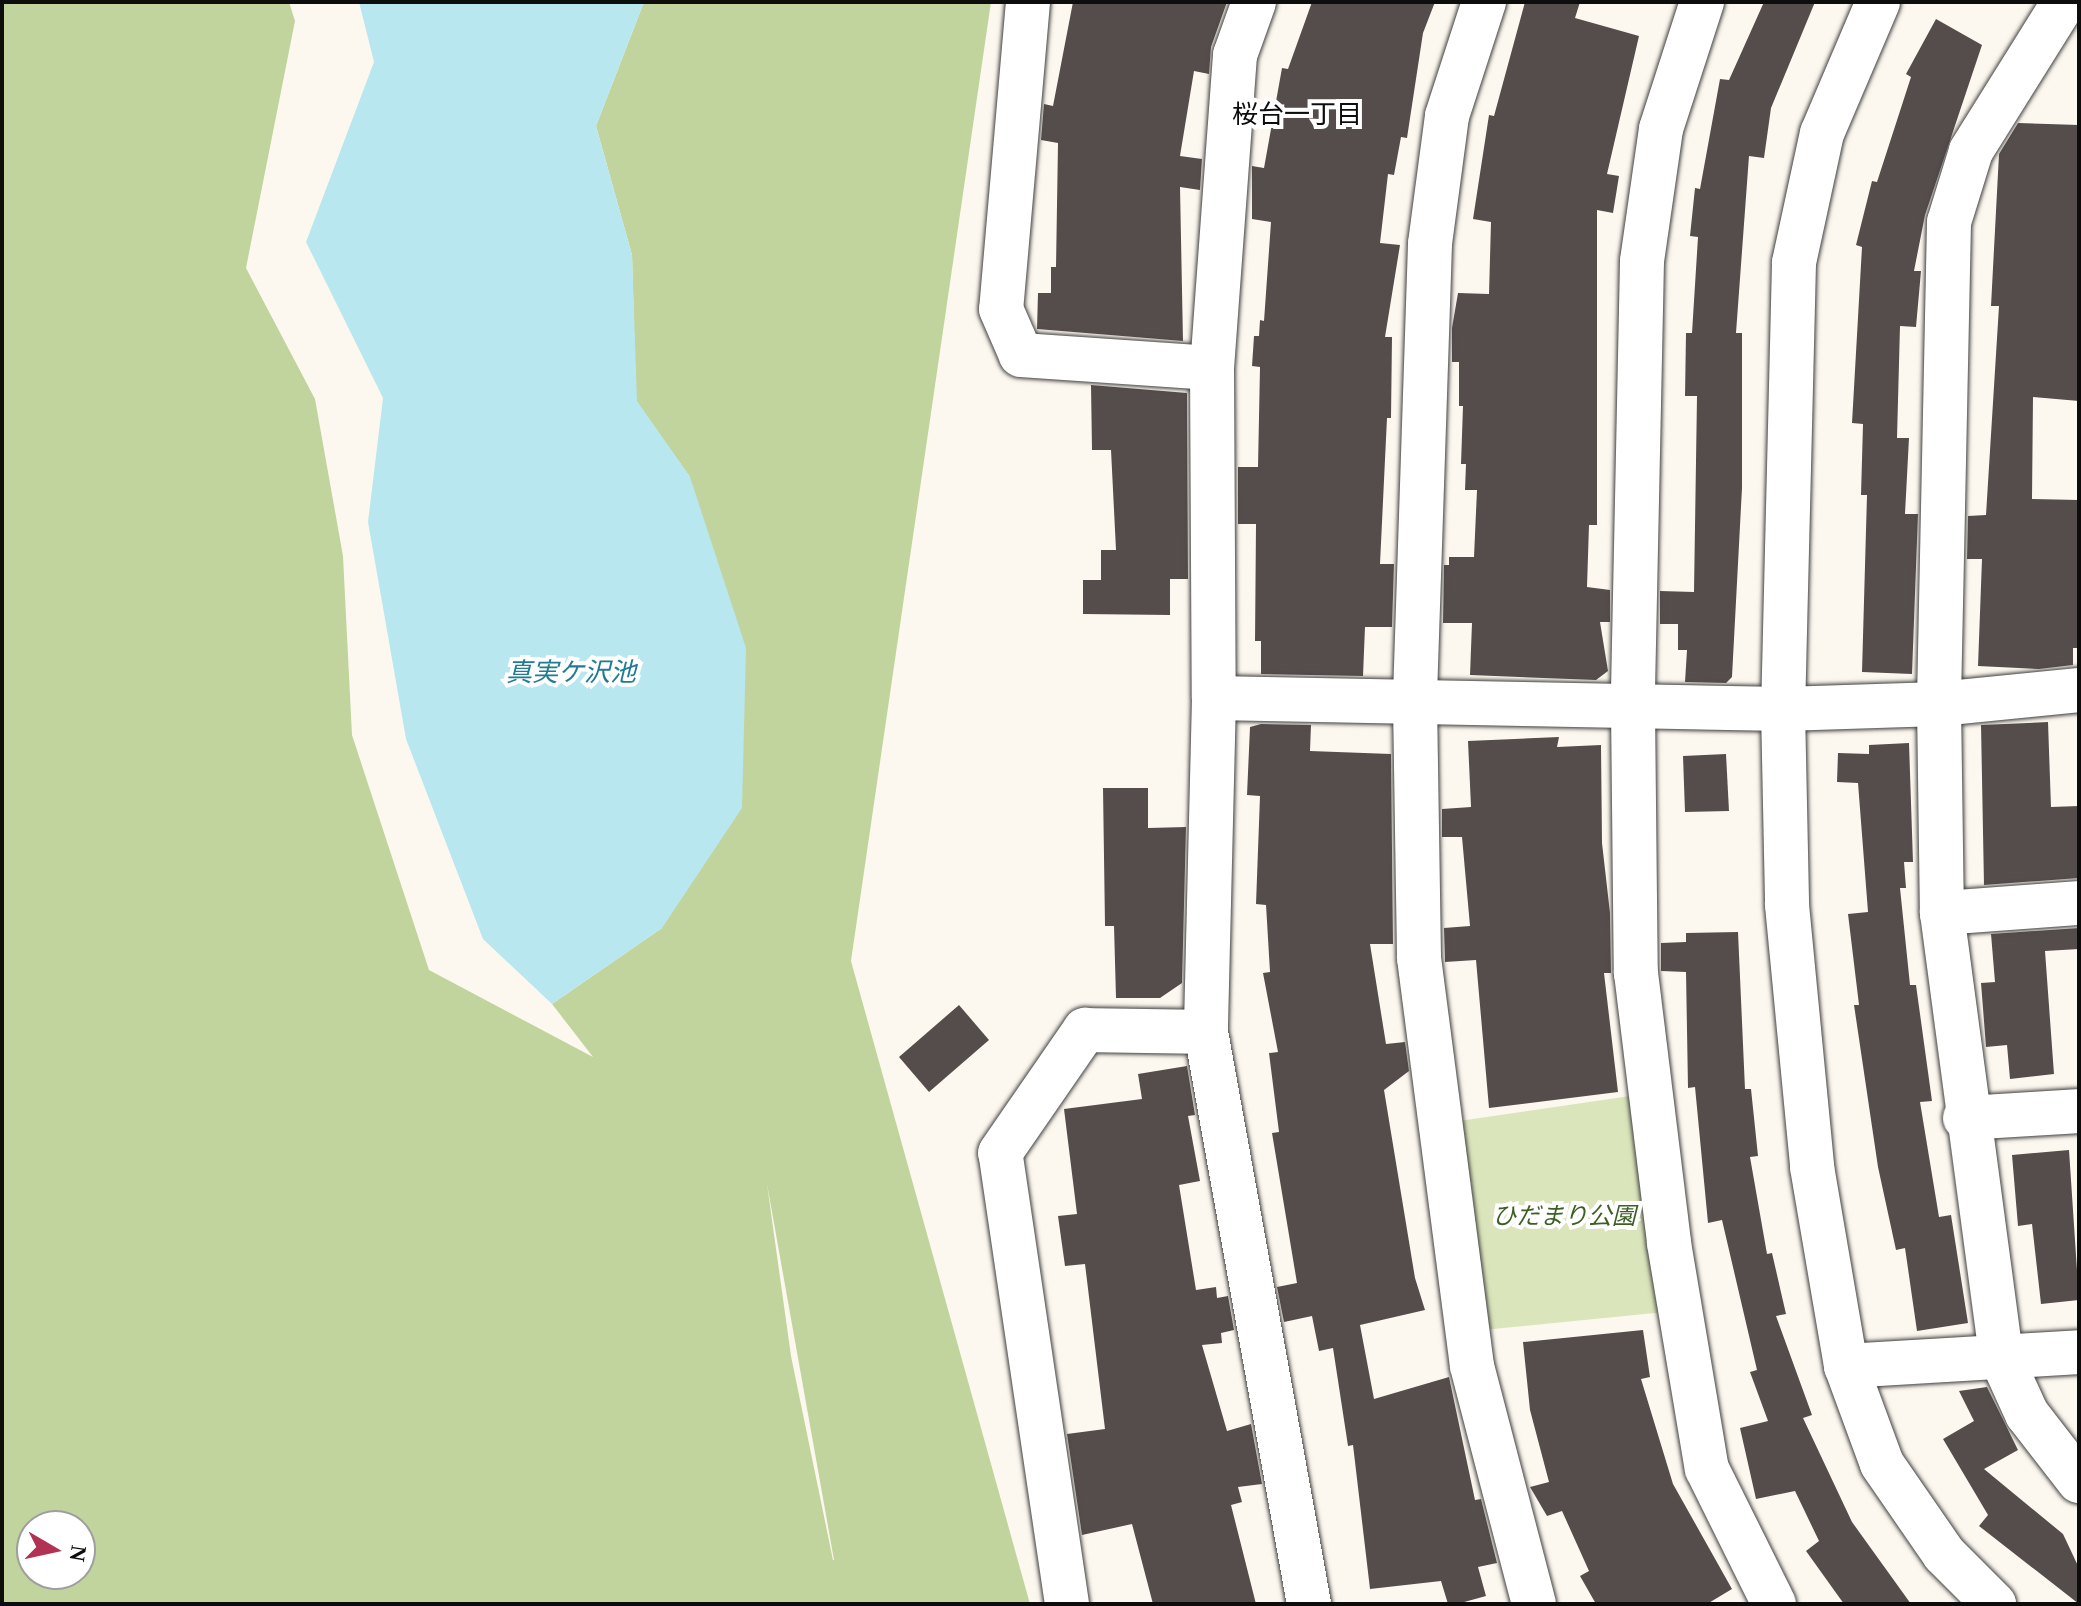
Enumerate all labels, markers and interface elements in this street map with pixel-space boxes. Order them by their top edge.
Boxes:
district label: 桜台一丁目 [1232,99,1362,131]
water label: 真実ケ沢池 [506,657,636,689]
park label: ひだまり公園 [1492,1203,1636,1231]
north arrow [16,1510,96,1590]
text: N [65,1544,92,1563]

